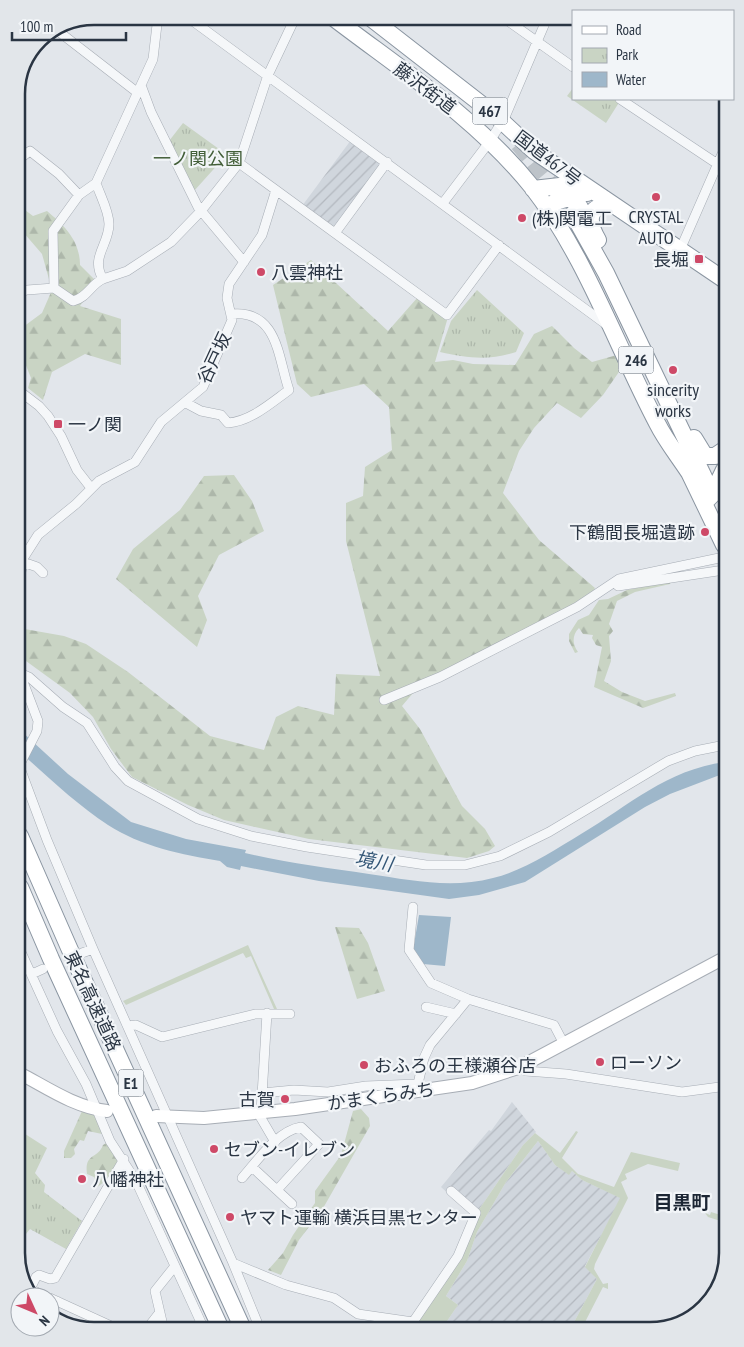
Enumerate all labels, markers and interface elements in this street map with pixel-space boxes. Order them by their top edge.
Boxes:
scale bar [12,10,126,42]
legend [572,10,734,100]
text: 100 m [20,17,53,36]
text: Road [616,20,642,39]
text: Park [616,45,638,64]
street label: 藤沢街道 [389,57,461,119]
text: Water [616,70,647,89]
road number: 467 [472,98,508,124]
street label: 国道467号 [510,125,586,191]
park label: 一ノ関公園 [153,147,243,170]
marker: CRYSTAL AUTO [650,191,662,203]
place label: CRYSTAL AUTO [628,205,684,249]
place label: (株)関電工 [532,207,612,230]
marker: (株)関電工 [516,212,528,224]
place label: 長堀 [653,248,689,271]
marker: 長堀 [693,253,705,265]
place label: 八雲神社 [271,261,343,284]
marker: 八雲神社 [255,266,267,278]
street label: 谷戸坂 [192,329,236,387]
road number: 246 [618,346,654,374]
marker: sincerity works [667,364,679,376]
place label: sincerity works [647,378,699,422]
place label: 一ノ関 [68,413,122,436]
marker: 一ノ関 [52,418,64,430]
place label: 下鶴間長堀遺跡 [569,521,695,544]
marker: 下鶴間長堀遺跡 [699,526,711,538]
water label: 境川 [353,846,397,876]
street label: 東名高速道路 [60,947,126,1055]
place label: ローソン [610,1051,682,1074]
place label: おふろの王様瀬谷店 [374,1054,536,1077]
marker: ローソン [594,1056,606,1068]
marker: おふろの王様瀬谷店 [358,1059,370,1071]
road number: E1 [118,1070,144,1096]
street label: かまくらみち [326,1077,436,1115]
place label: 古賀 [239,1088,275,1111]
marker: 古賀 [279,1093,291,1105]
place label: セブン-イレブン [224,1138,355,1161]
marker: セブン-イレブン [208,1143,220,1155]
place label: 八幡神社 [92,1168,164,1191]
marker: 八幡神社 [76,1173,88,1185]
district label: 目黒町 [653,1190,711,1214]
place label: ヤマト運輸 横浜目黒センター [240,1206,478,1229]
marker: ヤマト運輸 横浜目黒センター [224,1211,236,1223]
north arrow [10,1287,60,1337]
text: N [35,1312,53,1330]

